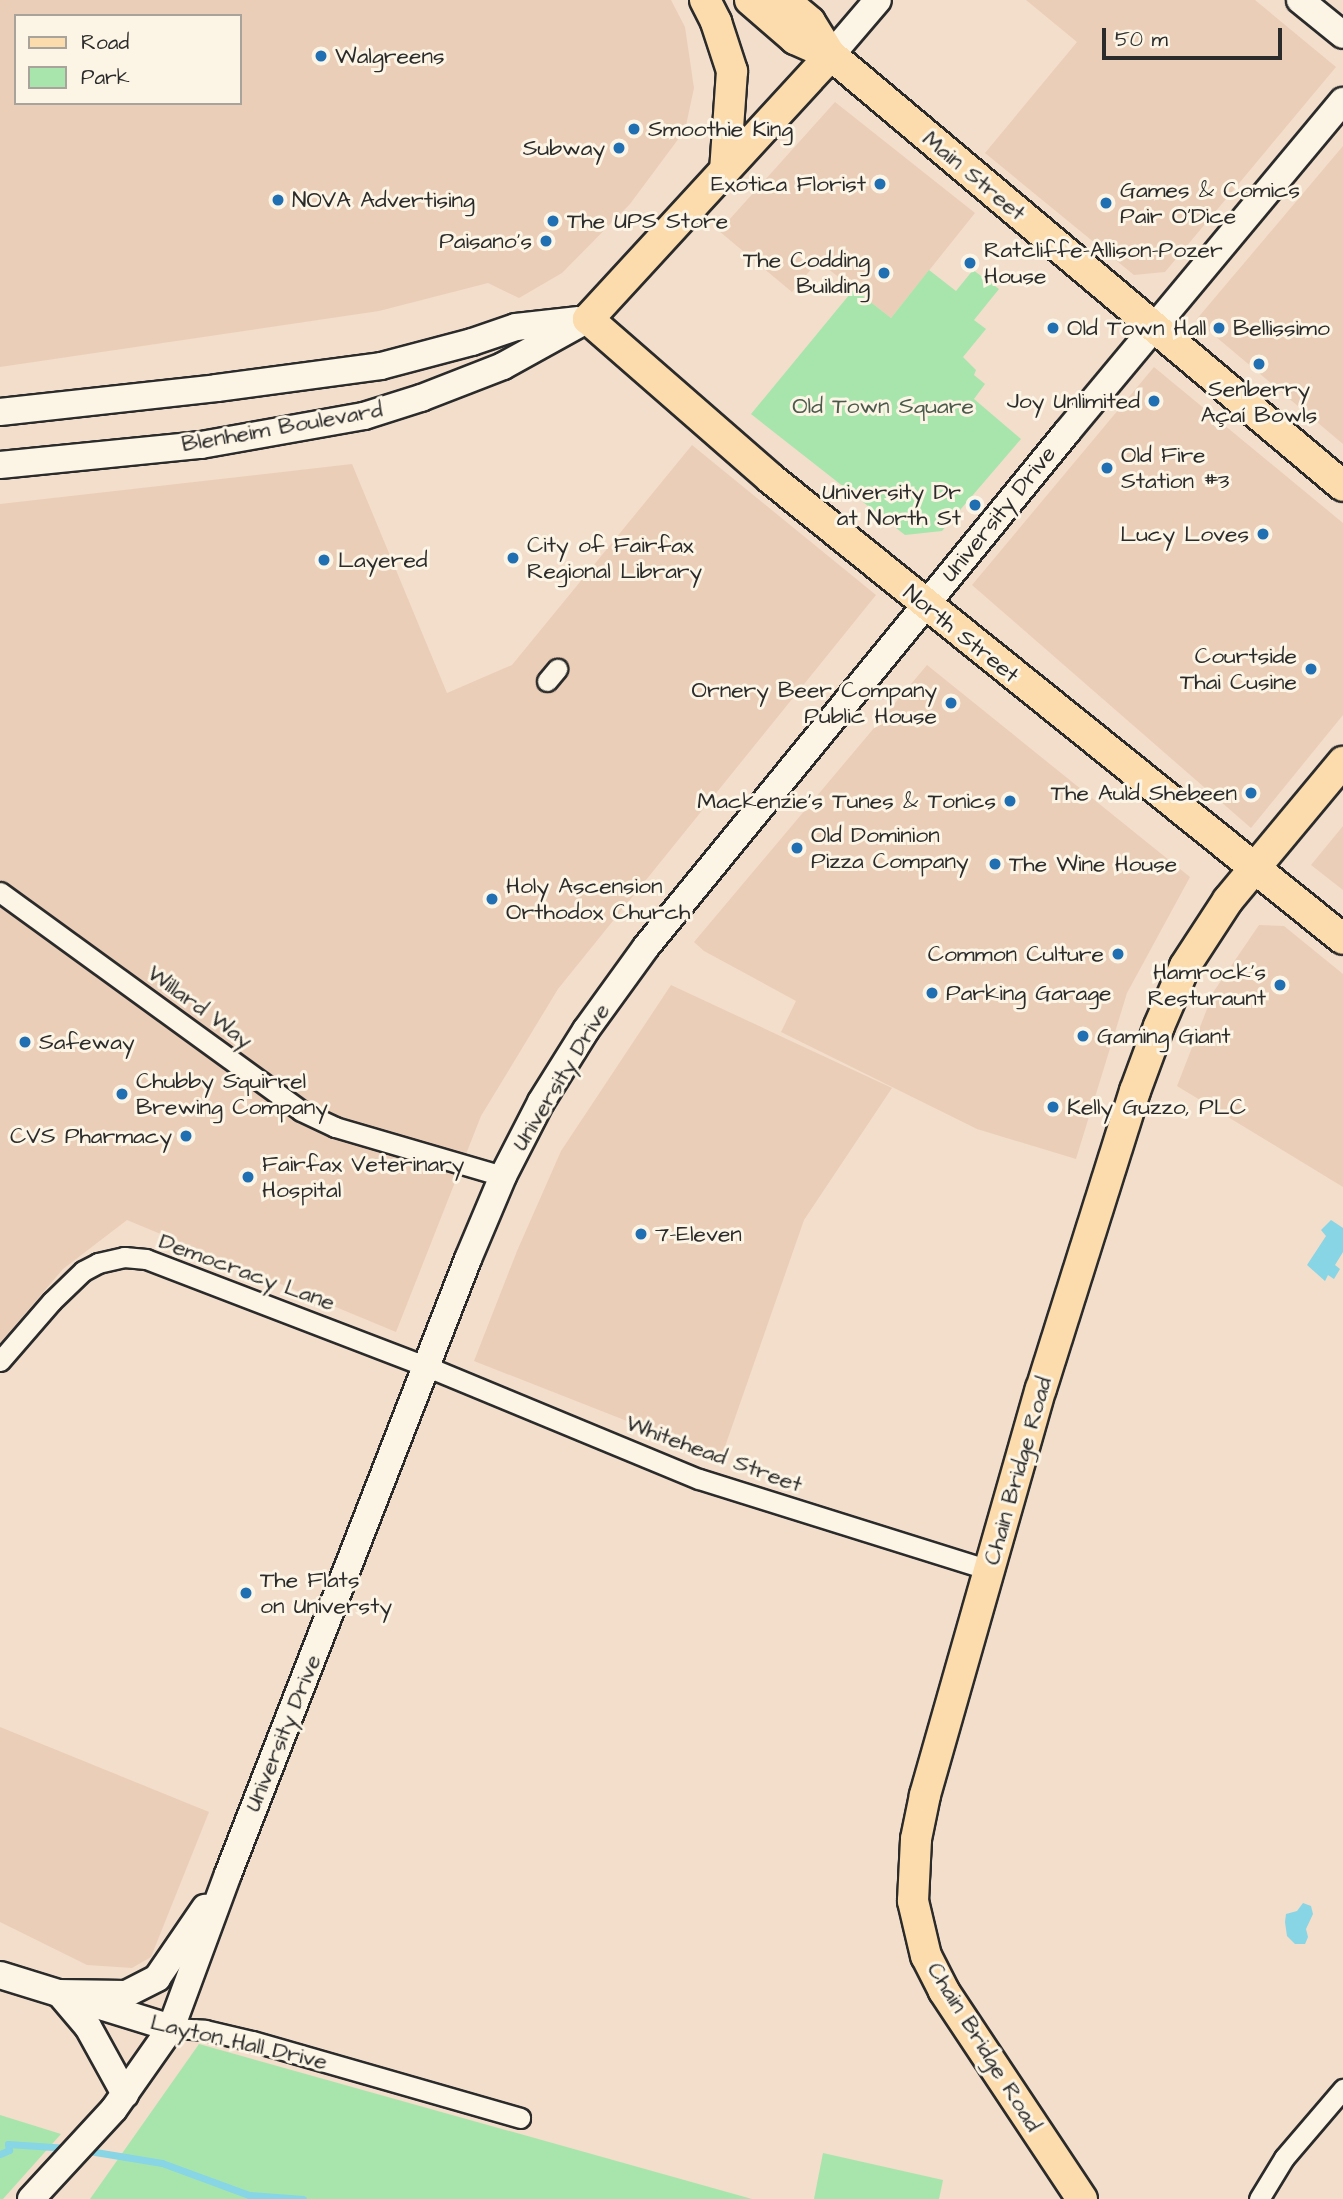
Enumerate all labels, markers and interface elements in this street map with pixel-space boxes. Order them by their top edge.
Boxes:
legend [14,14,242,105]
scale bar [1105,14,1285,58]
text: 50 m [1115,25,1168,54]
text: Road [81,28,129,57]
place label: Walgreens [335,42,444,70]
marker: Walgreens [313,48,329,64]
text: Park [81,63,130,92]
place label: Smoothie King [648,115,793,143]
marker: Smoothie King [626,121,642,137]
street label: Main Street [917,125,1031,227]
place label: Subway [523,134,605,162]
marker: Subway [611,140,627,156]
place label: Exotica Florist [711,170,866,198]
marker: Exotica Florist [872,176,888,192]
place label: Games & Comics Pair O’Dice [1120,176,1300,230]
place label: NOVA Advertising [292,186,475,214]
marker: NOVA Advertising [270,192,286,208]
marker: Games & Comics Pair O’Dice [1098,195,1114,211]
place label: The UPS Store [567,207,728,235]
marker: The UPS Store [545,213,561,229]
place label: Paisano's [439,227,532,255]
marker: Paisano's [538,233,554,249]
place label: Ratcliffe-Allison-Pozer House [984,236,1223,290]
place label: The Codding Building [743,246,870,300]
marker: Ratcliffe-Allison-Pozer House [962,255,978,271]
marker: The Codding Building [876,265,892,281]
place label: Old Town Hall [1067,314,1206,342]
place label: Bellissimo [1233,314,1330,342]
marker: Old Town Hall [1045,320,1061,336]
marker: Bellissimo [1211,320,1227,336]
marker: Senberry Açaí Bowls [1251,356,1267,372]
place label: Senberry Açaí Bowls [1201,375,1317,429]
place label: Joy Unlimited [1007,387,1140,415]
park label: Old Town Square [792,392,974,420]
marker: Joy Unlimited [1146,393,1162,409]
street label: Blenheim Boulevard [179,396,385,458]
street label: University Drive [936,441,1062,587]
place label: Old Fire Station #3 [1121,441,1230,495]
marker: Old Fire Station #3 [1099,460,1115,476]
place label: University Dr at North St [822,478,961,532]
marker: University Dr at North St [967,497,983,513]
place label: Lucy Loves [1120,520,1249,548]
marker: Lucy Loves [1255,526,1271,542]
place label: City of Fairfax Regional Library [527,531,702,585]
place label: Layered [338,546,428,574]
marker: City of Fairfax Regional Library [505,550,521,566]
marker: Layered [316,552,332,568]
street label: North Street [898,579,1024,689]
place label: Courtside Thai Cusine [1180,642,1297,696]
marker: Courtside Thai Cusine [1303,661,1319,677]
place label: Ornery Beer Company Public House [692,676,937,730]
marker: Ornery Beer Company Public House [943,695,959,711]
place label: The Auld Shebeen [1051,779,1237,807]
marker: The Auld Shebeen [1243,785,1259,801]
place label: Mackenzie's Tunes & Tonics [697,787,996,815]
marker: Mackenzie's Tunes & Tonics [1002,793,1018,809]
place label: Old Dominion Pizza Company [811,821,969,875]
marker: Old Dominion Pizza Company [789,840,805,856]
place label: The Wine House [1009,850,1177,878]
marker: The Wine House [987,856,1003,872]
place label: Holy Ascension Orthodox Church [506,872,690,926]
marker: Holy Ascension Orthodox Church [484,891,500,907]
place label: Common Culture [928,940,1104,968]
marker: Common Culture [1110,946,1126,962]
place label: Hamrock's Resturaunt [1148,958,1266,1012]
street label: Willard Way [142,959,258,1055]
marker: Hamrock's Resturaunt [1272,977,1288,993]
place label: Parking Garage [946,979,1112,1007]
marker: Parking Garage [924,985,940,1001]
street label: University Drive [506,999,616,1155]
place label: Gaming Giant [1097,1022,1230,1050]
place label: Safeway [39,1028,135,1056]
marker: Gaming Giant [1075,1028,1091,1044]
marker: Safeway [17,1034,33,1050]
place label: Chubby Squirrel Brewing Company [136,1067,328,1121]
marker: Chubby Squirrel Brewing Company [114,1086,130,1102]
place label: Kelly Guzzo, PLC [1067,1093,1246,1121]
marker: Kelly Guzzo, PLC [1045,1099,1061,1115]
place label: CVS Pharmacy [10,1122,172,1150]
marker: CVS Pharmacy [178,1128,194,1144]
place label: Fairfax Veterinary Hospital [262,1150,464,1204]
marker: Fairfax Veterinary Hospital [240,1169,256,1185]
place label: 7-Eleven [655,1220,742,1248]
marker: 7-Eleven [633,1226,649,1242]
street label: Democracy Lane [155,1227,339,1317]
street label: Chain Bridge Road [978,1374,1058,1568]
street label: Whitehead Street [622,1409,806,1499]
place label: The Flats on Universty [260,1566,392,1620]
marker: The Flats on Universty [238,1585,254,1601]
street label: University Drive [239,1651,327,1815]
street label: Chain Bridge Road [921,1957,1047,2137]
street label: Layton Hall Drive [148,2008,330,2076]

